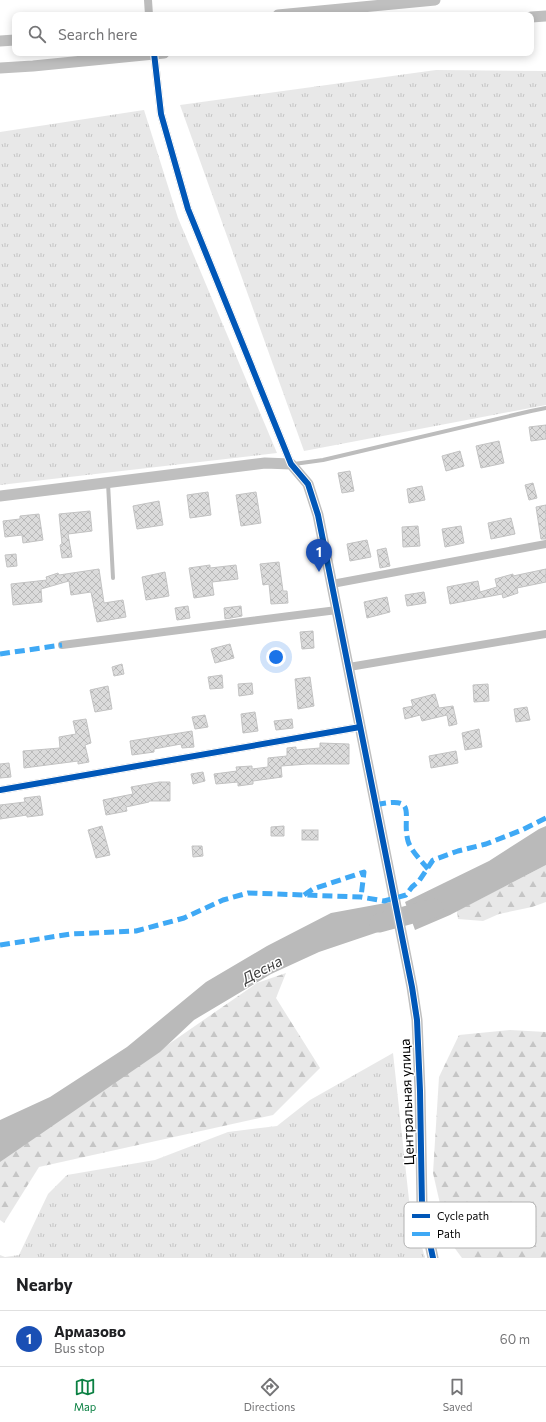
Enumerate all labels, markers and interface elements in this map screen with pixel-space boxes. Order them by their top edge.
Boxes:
search box [12,12,534,56]
icon: search [26,23,48,45]
text: Search here [58,25,137,43]
pin: 1 [306,539,332,572]
your location [266,647,286,667]
water label: Десна [236,951,285,988]
street label: Центральная улица [396,1038,417,1166]
legend [404,1202,536,1248]
text: Cycle path [437,1209,489,1222]
text: Path [437,1227,460,1240]
text: Nearby [16,1274,73,1295]
text: Армазово [54,1322,126,1340]
text: 1 [26,1331,32,1347]
text: 60 m [500,1331,530,1347]
text: Bus stop [54,1340,105,1356]
tab: Map [74,1376,96,1413]
tab: Directions [244,1376,295,1413]
tab: Saved [443,1376,472,1413]

